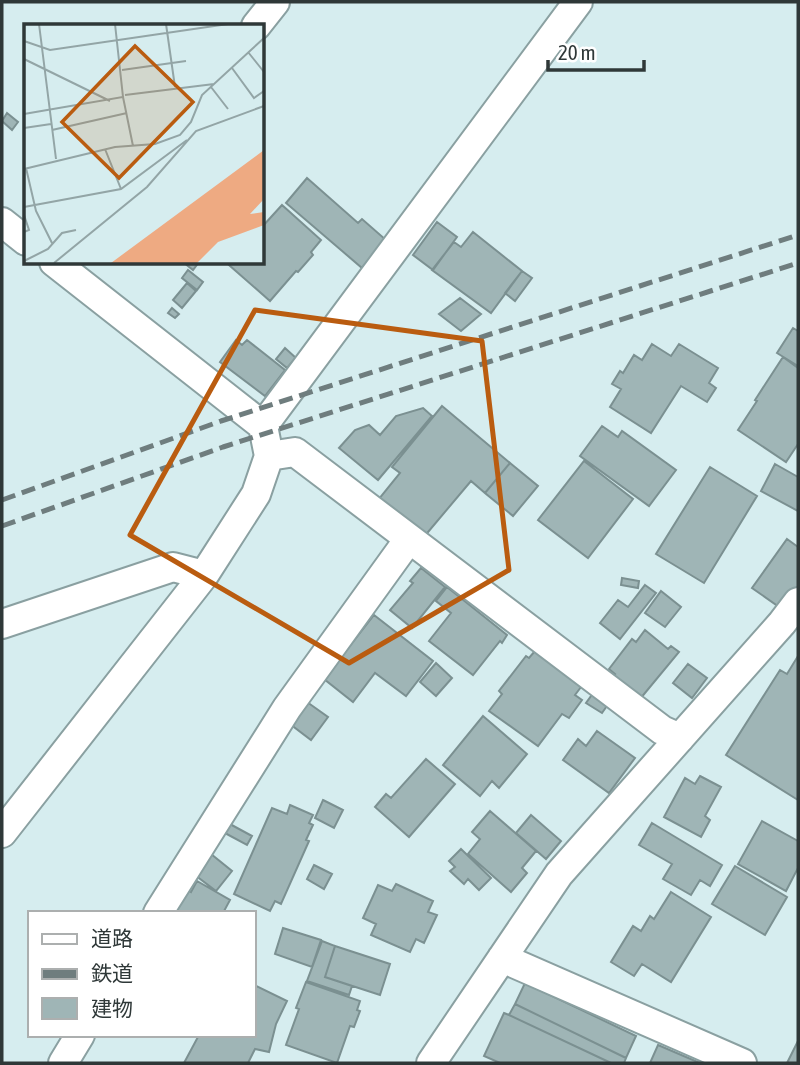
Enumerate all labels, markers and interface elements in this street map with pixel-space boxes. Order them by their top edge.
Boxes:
inset map [24,24,264,264]
scale bar [548,28,644,72]
text: 20 m [558,40,596,64]
legend [28,911,256,1037]
text: 道路 [91,926,133,950]
text: 鉄道 [91,961,133,985]
text: 建物 [91,996,133,1020]

